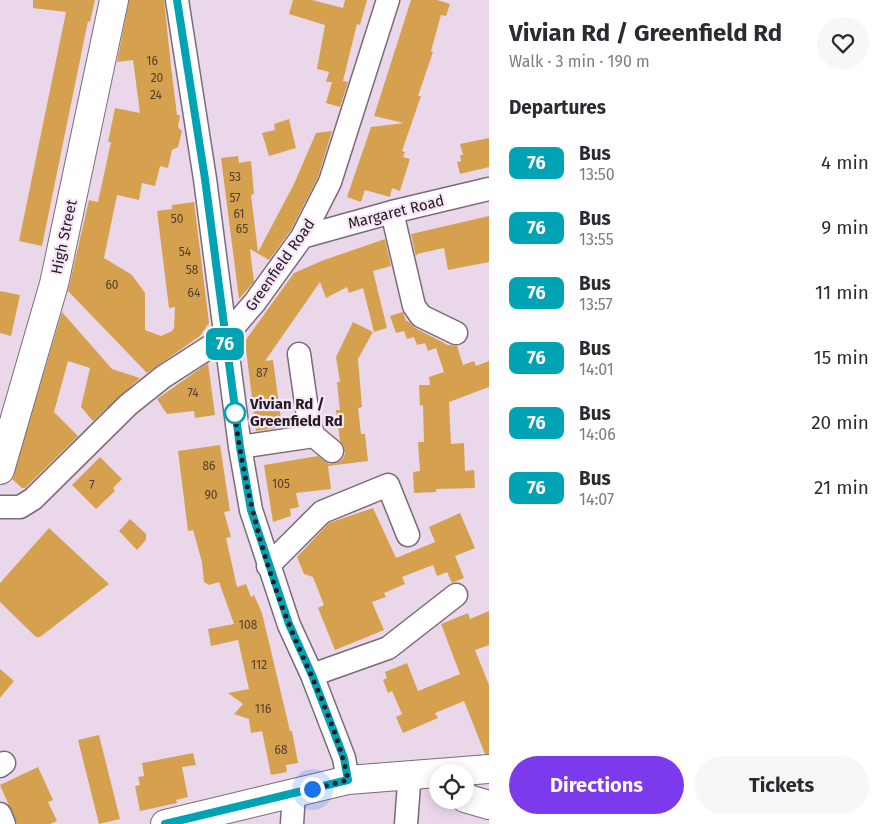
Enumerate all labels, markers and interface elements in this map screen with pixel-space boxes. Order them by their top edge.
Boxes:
button: heart [817,17,869,69]
text: Vivian Rd / Greenfield Rd [509,19,782,47]
text: Walk · 3 min · 190 m [509,52,650,71]
house number: 16 [146,54,158,68]
house number: 20 [151,71,164,85]
house number: 24 [150,88,163,102]
text: Departures [509,96,606,119]
text: Bus [579,142,611,165]
text: 4 min [821,151,869,174]
text: 76 [527,152,546,174]
text: 13:50 [579,165,615,184]
house number: 53 [229,170,241,184]
house number: 57 [229,191,241,205]
street label: Margaret Road [346,191,446,233]
street label: High Street [47,198,81,276]
house number: 61 [233,207,245,221]
text: Bus [579,207,611,230]
house number: 50 [171,212,184,226]
street label: Greenfield Road [241,215,319,315]
text: 9 min [821,216,869,239]
text: 76 [527,217,546,239]
house number: 65 [236,222,248,236]
text: 13:55 [579,230,614,249]
house number: 54 [179,245,192,259]
house number: 58 [186,263,199,277]
text: Bus [579,272,611,295]
house number: 60 [105,278,119,292]
text: 11 min [815,281,869,304]
text: 76 [527,282,546,304]
house number: 64 [188,286,201,300]
text: 13:57 [579,295,613,314]
line badge: 76 [202,328,248,360]
text: 76 [216,333,234,355]
text: Bus [579,337,611,360]
text: 15 min [813,346,869,369]
text: 76 [527,347,546,369]
text: 14:01 [579,360,614,379]
house number: 87 [256,366,268,380]
house number: 74 [187,386,199,400]
place label: Vivian Rd / Greenfield Rd [249,395,343,430]
marker: Vivian Rd / Greenfield Rd [224,402,246,424]
text: Bus [579,402,611,425]
text: 20 min [811,411,869,434]
text: 76 [527,412,546,434]
text: 14:06 [579,425,616,444]
house number: 86 [202,459,216,473]
text: Bus [579,467,611,490]
text: 21 min [814,476,869,499]
house number: 105 [272,477,290,491]
text: 76 [527,477,546,499]
house number: 7 [89,478,95,492]
house number: 90 [205,488,218,502]
text: 14:07 [579,490,614,509]
house number: 108 [239,618,258,632]
house number: 112 [251,658,267,672]
house number: 116 [255,702,271,716]
house number: 68 [274,743,288,757]
button: Directions [509,756,684,814]
button: Tickets [694,756,869,814]
map controls [429,764,474,809]
button: locate [429,764,474,809]
your location [300,777,325,802]

